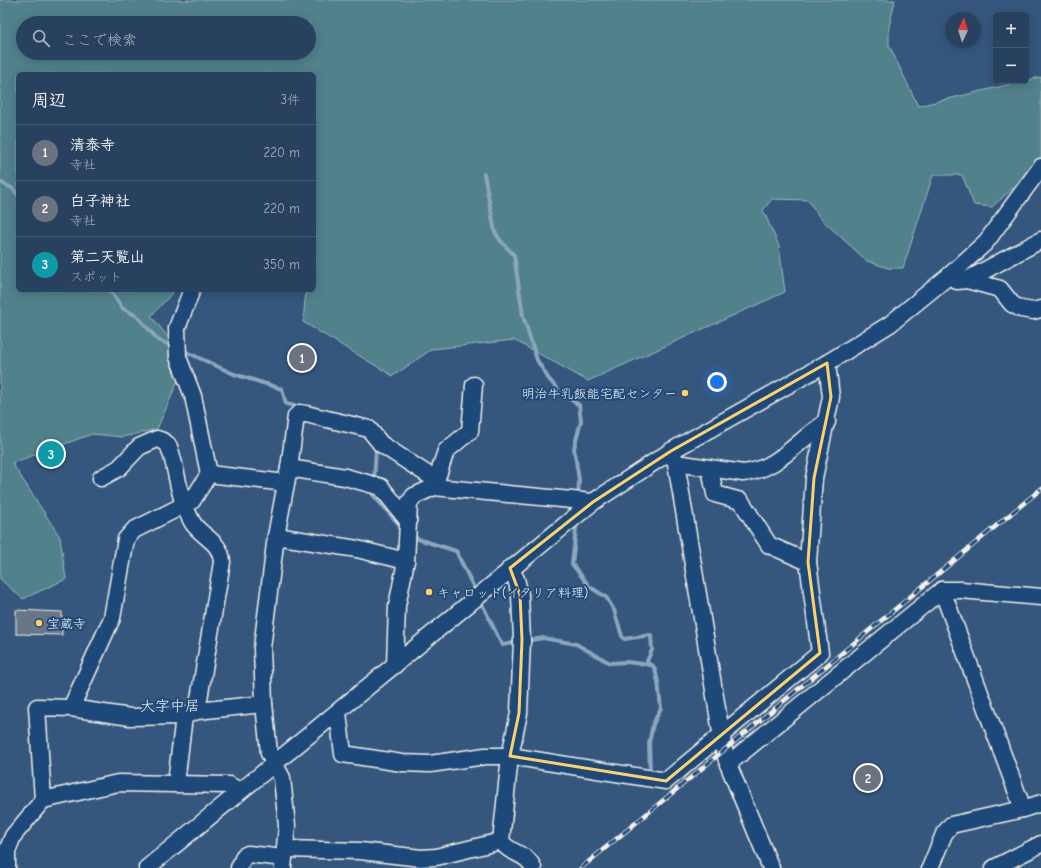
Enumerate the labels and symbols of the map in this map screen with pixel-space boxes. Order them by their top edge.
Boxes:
north arrow [945,12,981,48]
pin: 1 [289,343,315,373]
your location [707,372,727,392]
place label: 明治牛乳飯能宅配センター [522,386,677,401]
marker: 明治牛乳飯能宅配センター [680,388,690,398]
pin: 3 [38,439,64,469]
place label: キャロット(イタリア料理) [437,585,588,600]
marker: キャロット(イタリア料理) [424,587,434,597]
place label: 宝蔵寺 [47,616,86,631]
marker: 宝蔵寺 [34,618,44,628]
district label: 大字中居 [140,697,200,715]
pin: 2 [855,763,881,793]

